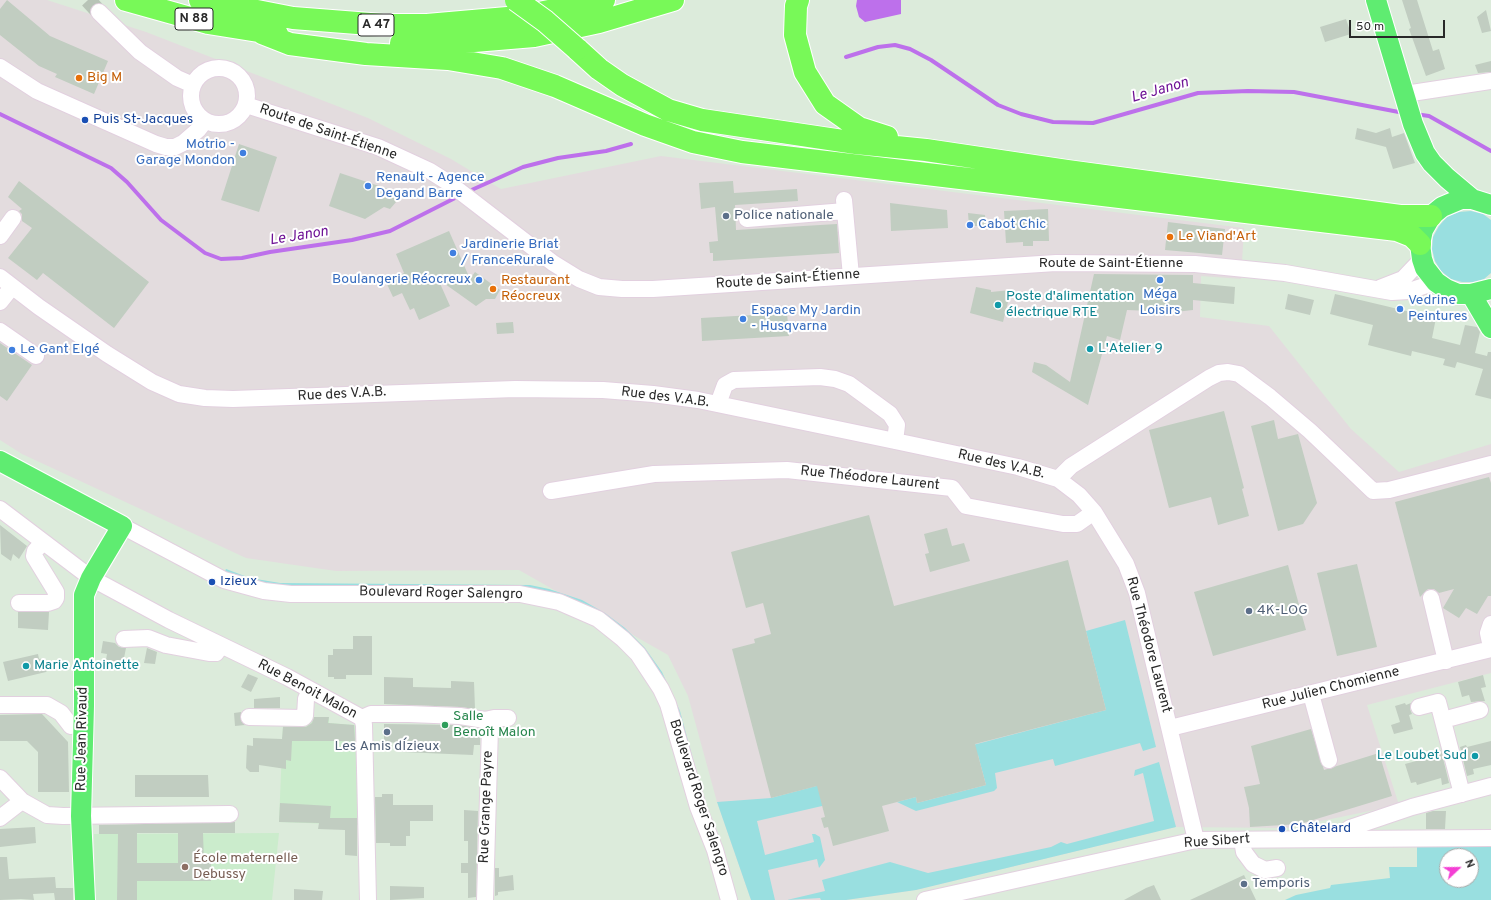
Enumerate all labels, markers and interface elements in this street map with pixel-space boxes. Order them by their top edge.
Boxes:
road number: N 88 [175,8,213,30]
scale bar [1351,12,1447,38]
road number: A 47 [358,14,394,36]
text: 50 m [1356,19,1384,35]
place label: Big M [87,70,122,86]
marker: Big M [74,73,84,83]
water label: Le Janon [1129,74,1191,108]
street label: Route de Saint-Étienne [257,102,399,164]
place label: Puis St-Jacques [93,112,193,128]
marker: Puis St-Jacques [80,115,90,125]
place label: Motrio - Garage Mondon [136,137,235,170]
marker: Motrio - Garage Mondon [238,148,248,158]
place label: Renault - Agence Degand Barre [376,170,485,202]
marker: Renault - Agence Degand Barre [363,181,373,191]
place label: Police nationale [734,208,834,224]
marker: Police nationale [721,211,731,221]
place label: Cabot Chic [978,217,1046,233]
marker: Cabot Chic [965,220,975,230]
water label: Le Janon [268,223,330,251]
place label: Le Viand'Art [1178,229,1256,245]
marker: Le Viand'Art [1165,232,1175,242]
place label: Jardinerie Briat / FranceRurale [461,237,559,270]
marker: Jardinerie Briat / FranceRurale [448,248,458,258]
street label: Route de Saint-Étienne [1039,256,1183,272]
street label: Route de Saint-Étienne [715,267,861,293]
place label: Boulangerie Réocreux [332,272,471,288]
place label: Restaurant Réocreux [501,273,570,306]
marker: Boulangerie Réocreux [474,275,484,285]
marker: Méga Loisirs [1155,275,1165,285]
marker: Restaurant Réocreux [488,284,498,294]
place label: Méga Loisirs [1139,287,1181,320]
place label: Poste d'alimentation électrique RTE [1006,289,1134,322]
place label: Vedrine Peintures [1408,293,1468,326]
marker: Poste d'alimentation électrique RTE [993,300,1003,310]
place label: Espace My Jardin - Husqvarna [751,303,861,336]
marker: Vedrine Peintures [1395,304,1405,314]
marker: Espace My Jardin - Husqvarna [738,314,748,324]
place label: L'Atelier 9 [1098,341,1163,357]
place label: Le Gant Elgé [20,342,99,358]
marker: L'Atelier 9 [1085,344,1095,354]
marker: Le Gant Elgé [7,345,17,355]
street label: Rue des V.A.B. [297,384,387,406]
street label: Rue des V.A.B. [620,384,710,412]
street label: Rue des V.A.B. [956,447,1046,483]
street label: Rue Théodore Laurent [800,463,940,495]
place label: Izieux [220,574,257,590]
street label: Rue Théodore Laurent [1122,575,1174,715]
marker: Izieux [207,577,217,587]
street label: Boulevard Roger Salengro [359,584,523,604]
place label: 4K-LOG [1257,603,1308,619]
marker: 4K-LOG [1244,606,1254,616]
street label: Rue Benoit Malon [254,657,360,723]
place label: Marie Antoinette [34,658,139,674]
marker: Marie Antoinette [21,661,31,671]
street label: Rue Julien Chomienne [1261,664,1401,714]
street label: Rue Jean Rivaud [74,687,92,791]
place label: Salle Benoît Malon [453,709,536,742]
street label: Boulevard Roger Salengro [665,717,731,879]
marker: Salle Benoît Malon [440,720,450,730]
marker: Les Amis dÍzieux [382,727,392,737]
place label: Les Amis dÍzieux [334,739,440,755]
place label: Le Loubet Sud [1377,748,1467,764]
street label: Rue Grange Payre [477,750,497,864]
marker: Le Loubet Sud [1470,751,1480,761]
place label: Châtelard [1290,821,1351,837]
marker: Châtelard [1277,824,1287,834]
street label: Rue Sibert [1183,831,1251,853]
north arrow [1439,848,1479,888]
place label: École maternelle Debussy [193,851,298,884]
text: N [1461,858,1477,870]
marker: École maternelle Debussy [180,862,190,872]
place label: Temporis [1252,876,1310,892]
marker: Temporis [1239,879,1249,889]

